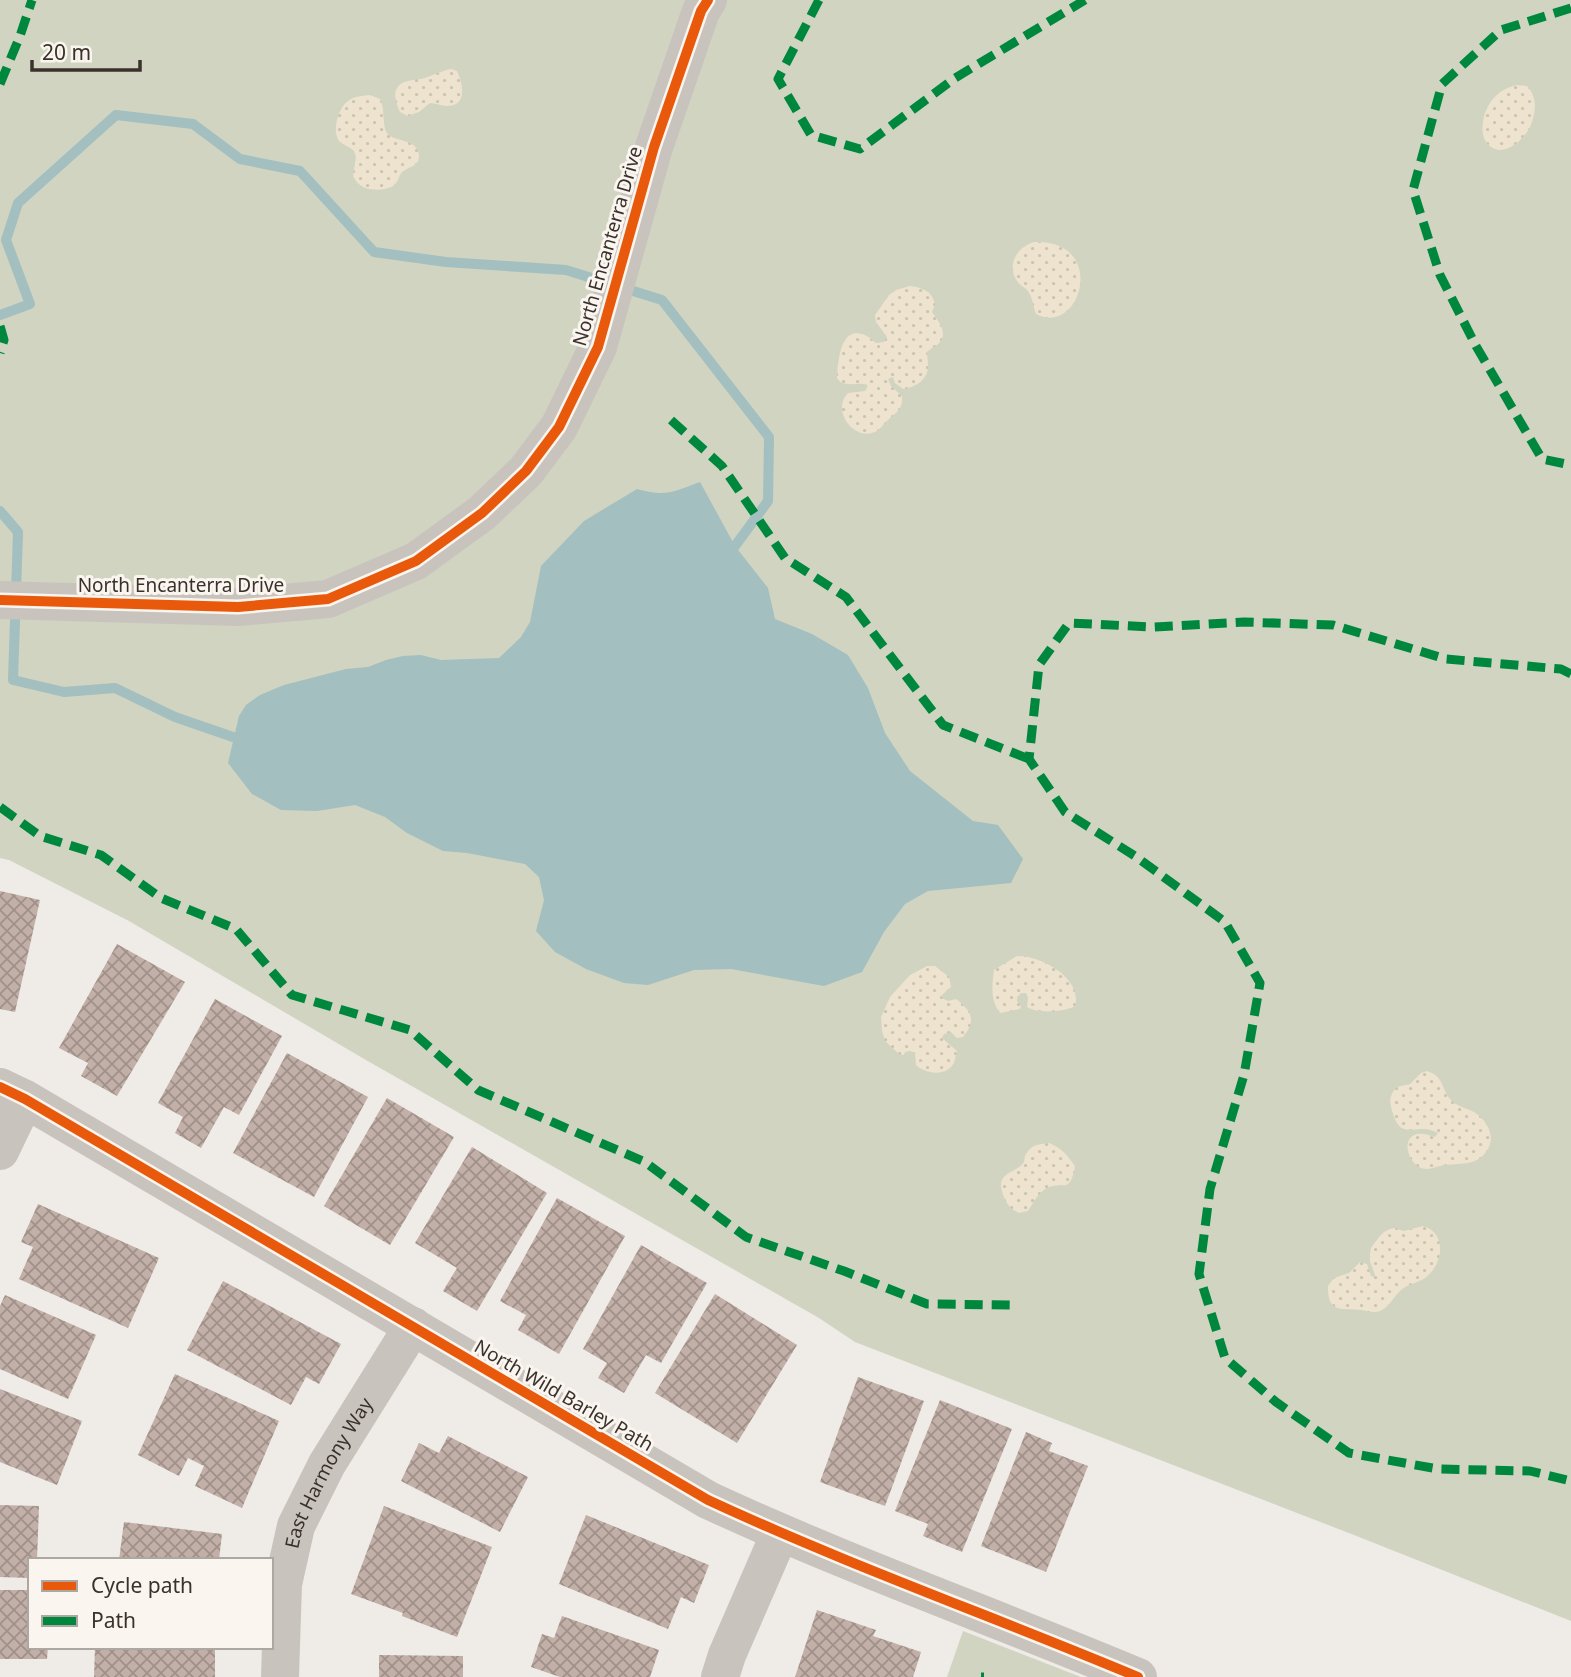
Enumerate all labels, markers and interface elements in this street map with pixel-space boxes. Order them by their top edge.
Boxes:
scale bar [32,28,140,72]
text: 20 m [42,38,91,66]
street label: North Encanterra Drive [566,143,648,349]
street label: North Encanterra Drive [78,572,284,598]
street label: North Wild Barley Path [470,1333,658,1457]
street label: East Harmony Way [278,1392,379,1551]
legend [28,1558,273,1649]
text: Cycle path [91,1571,193,1599]
text: Path [91,1606,136,1634]

